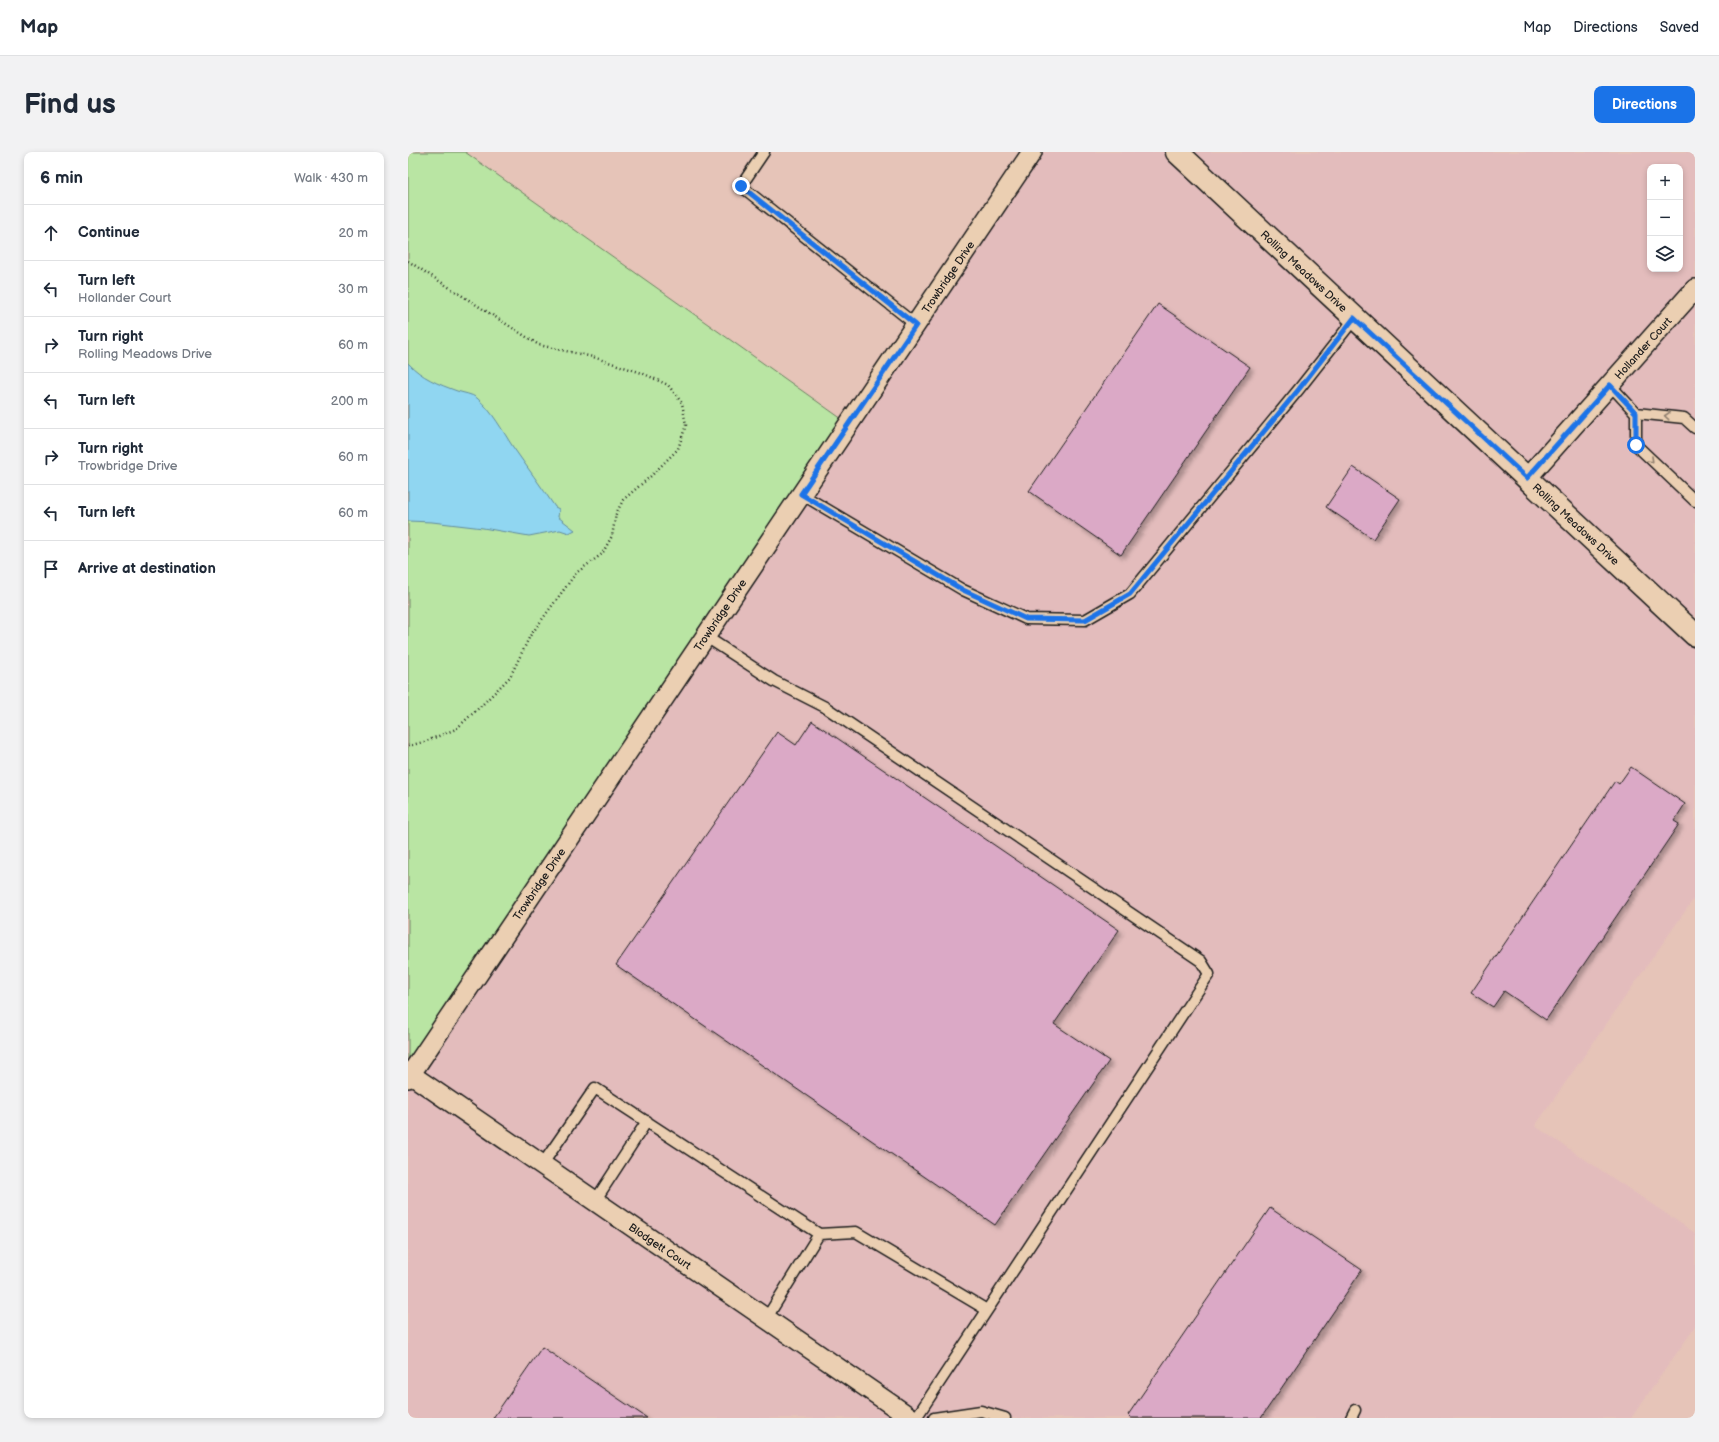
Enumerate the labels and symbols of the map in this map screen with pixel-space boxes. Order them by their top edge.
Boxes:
route end [732,177,750,195]
street label: Rolling Meadows Drive [1258,228,1350,315]
street label: Trowbridge Drive [920,238,978,316]
street label: Hollander Court [1612,314,1675,382]
one-way arrow [1664,412,1670,421]
route start [1627,436,1645,454]
one-way arrow [1646,455,1654,463]
street label: Rolling Meadows Drive [1530,481,1622,568]
street label: Trowbridge Drive [692,576,750,654]
street label: Trowbridge Drive [511,845,569,923]
street label: Blodgett Court [626,1221,694,1272]

